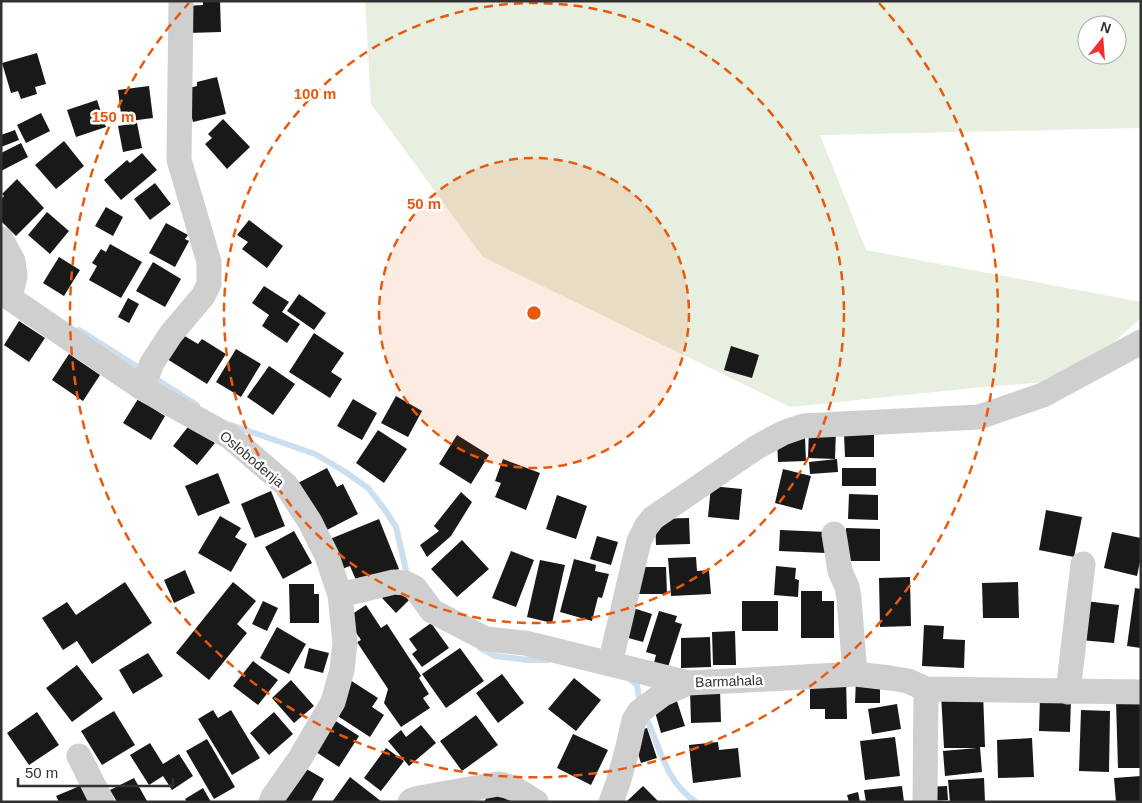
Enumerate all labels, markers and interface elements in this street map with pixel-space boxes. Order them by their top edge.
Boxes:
north arrow [1077,15,1127,65]
text: N [1099,18,1113,37]
text: 100 m [294,85,336,102]
text: 150 m [92,108,134,125]
text: 50 m [407,195,441,212]
centre of rings [525,304,543,322]
street label: Oslobođenja [217,428,287,491]
street label: Barmahala [695,672,763,690]
scale bar [18,756,172,788]
text: 50 m [25,764,58,781]

